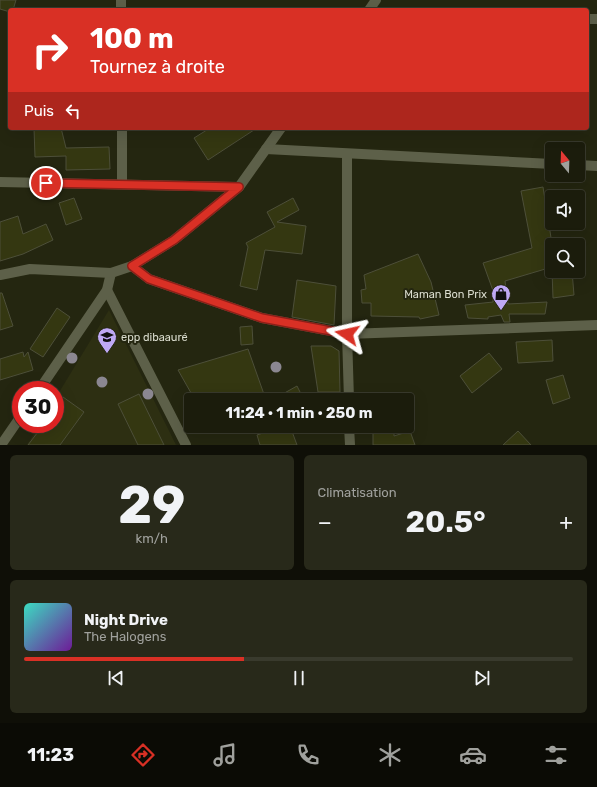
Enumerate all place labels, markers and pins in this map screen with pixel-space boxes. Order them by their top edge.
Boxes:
pin [29,166,63,200]
shop icon: Maman Bon Prix [490,283,512,311]
place label: Maman Bon Prix [404,288,487,301]
school or university icon: epp dibaauré [96,326,118,354]
place label: epp dibaauré [121,331,188,344]

